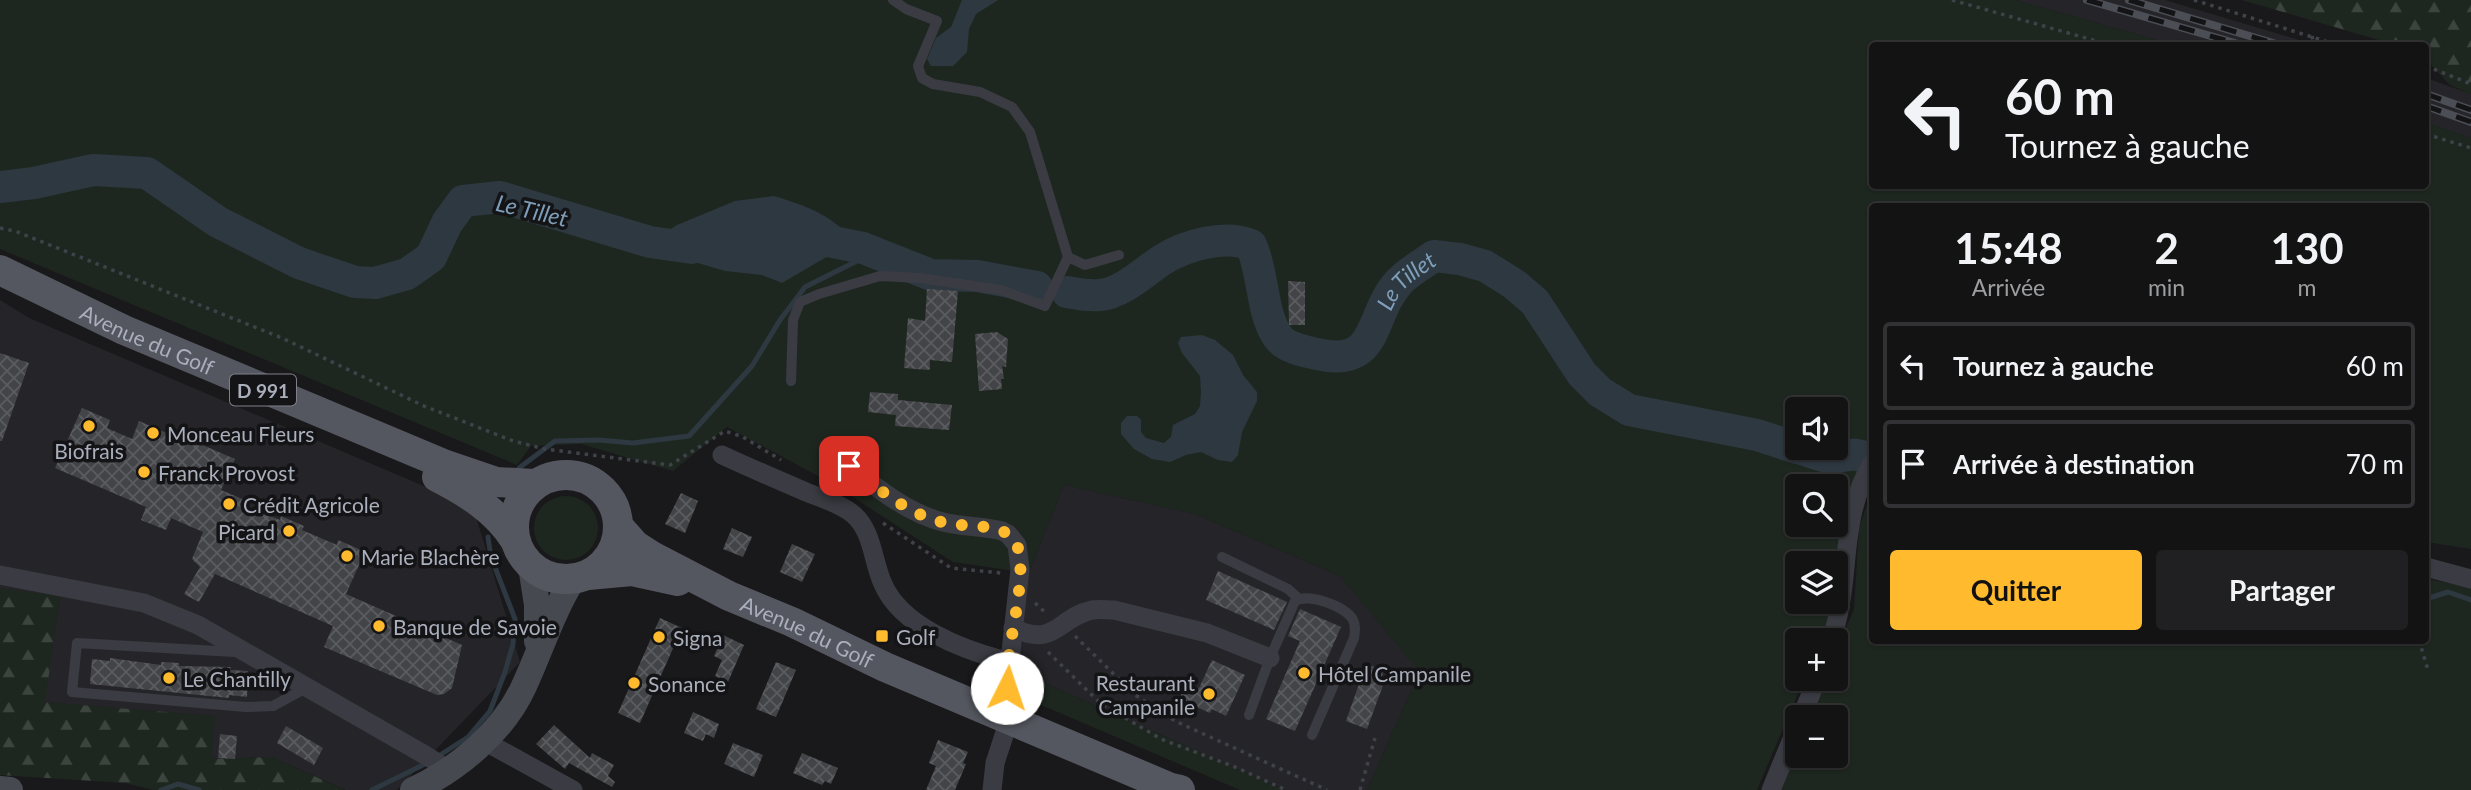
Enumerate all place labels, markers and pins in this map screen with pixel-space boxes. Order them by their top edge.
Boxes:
marker: Biofrais [81,418,97,434]
place label: Monceau Fleurs [167,421,314,446]
marker: Monceau Fleurs [145,425,161,441]
pin [819,436,879,496]
place label: Biofrais [54,438,124,463]
place label: Franck Provost [158,460,295,485]
marker: Franck Provost [136,464,152,480]
place label: Crédit Agricole [243,492,380,517]
marker: Crédit Agricole [221,496,237,512]
place label: Picard [218,519,275,544]
marker: Picard [281,523,297,539]
place label: Marie Blachère [361,544,500,569]
marker: Marie Blachère [339,548,355,564]
place label: Banque de Savoie [393,614,557,639]
marker: Banque de Savoie [371,618,387,634]
place label: Golf [896,624,936,649]
place label: Signa [673,625,722,650]
marker: Golf [874,628,890,644]
marker: Signa [651,629,667,645]
place label: Hôtel Campanile [1318,661,1471,686]
marker: Hôtel Campanile [1296,665,1312,681]
place label: Le Chantilly [183,666,291,691]
marker: Le Chantilly [161,670,177,686]
place label: Restaurant Campanile [1096,670,1195,719]
place label: Sonance [648,671,726,696]
marker: Sonance [626,675,642,691]
marker: Restaurant Campanile [1201,686,1217,702]

